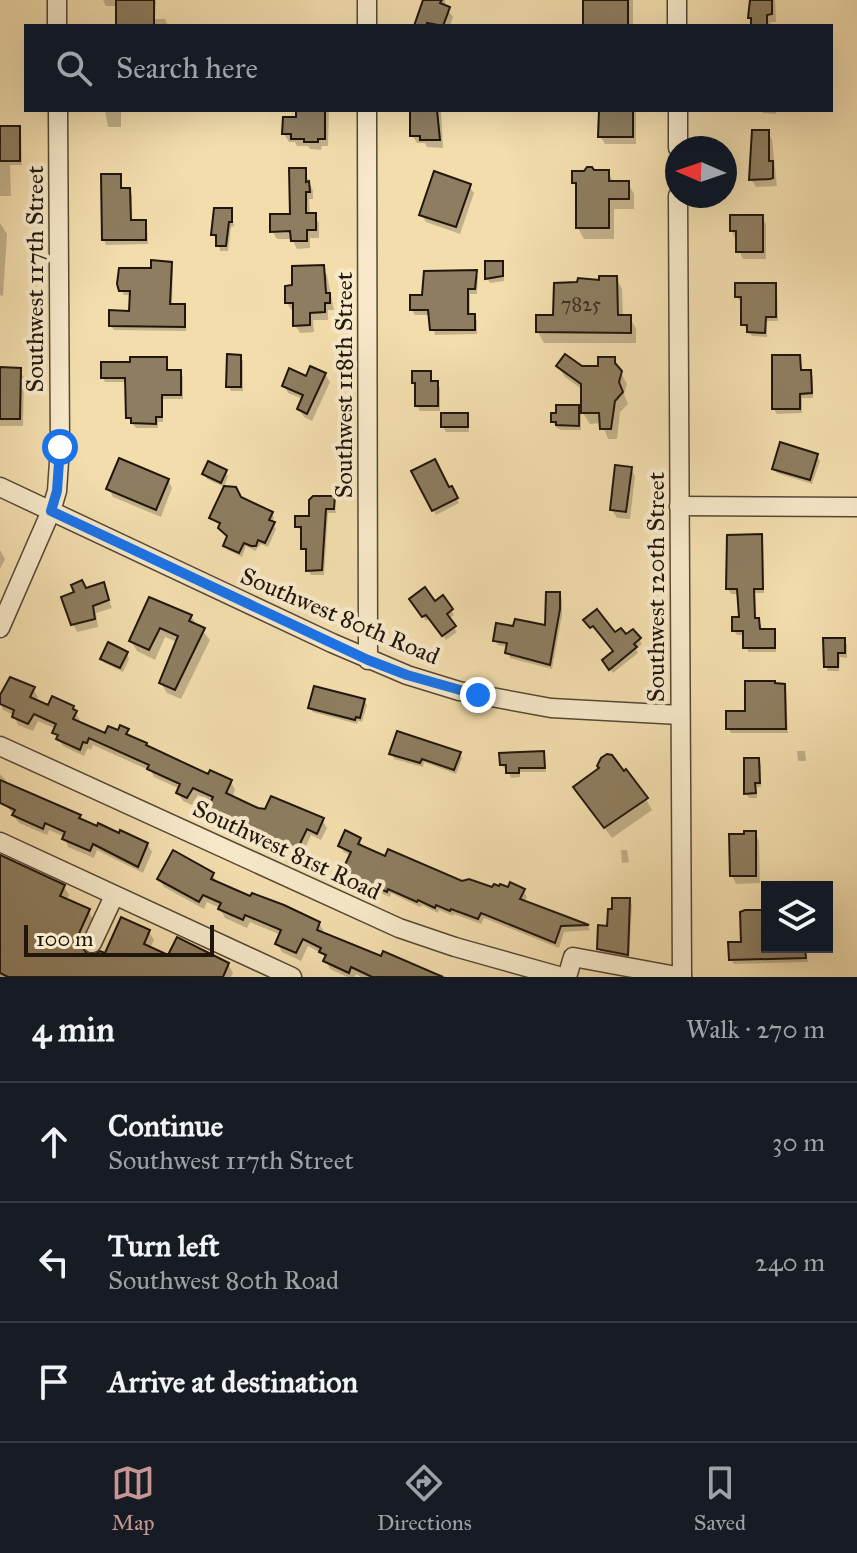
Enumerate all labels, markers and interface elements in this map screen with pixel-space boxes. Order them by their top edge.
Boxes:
search box [24,24,833,112]
icon: search [52,46,96,90]
text: Search here [116,50,258,86]
north arrow [665,136,737,208]
street label: Southwest 117th Street [20,165,50,392]
street label: Southwest 118th Street [329,271,359,498]
house number: 7825 [561,292,601,316]
route start [42,429,78,465]
street label: Southwest 120th Street [641,471,671,702]
street label: Southwest 80th Road [236,561,444,671]
route end [460,677,496,713]
street label: Southwest 81st Road [188,793,386,907]
map controls [761,881,833,953]
button: layers [761,881,833,953]
scale bar [24,921,214,957]
text: 100 m [36,925,93,952]
text: 4 min [32,1009,115,1050]
text: Walk · 270 m [686,1013,825,1045]
text: Continue [108,1108,223,1144]
icon: ahead [32,1120,76,1164]
text: 30 m [772,1126,825,1158]
text: Southwest 117th Street [108,1144,354,1176]
text: Turn left [108,1228,219,1264]
icon: left [32,1240,76,1284]
text: 240 m [755,1246,825,1278]
text: Southwest 80th Road [108,1264,339,1296]
icon: arrive [32,1360,76,1404]
text: Arrive at destination [108,1364,358,1400]
tab: Map [111,1461,155,1536]
tab: Directions [377,1461,472,1536]
tab: Saved [694,1461,746,1536]

